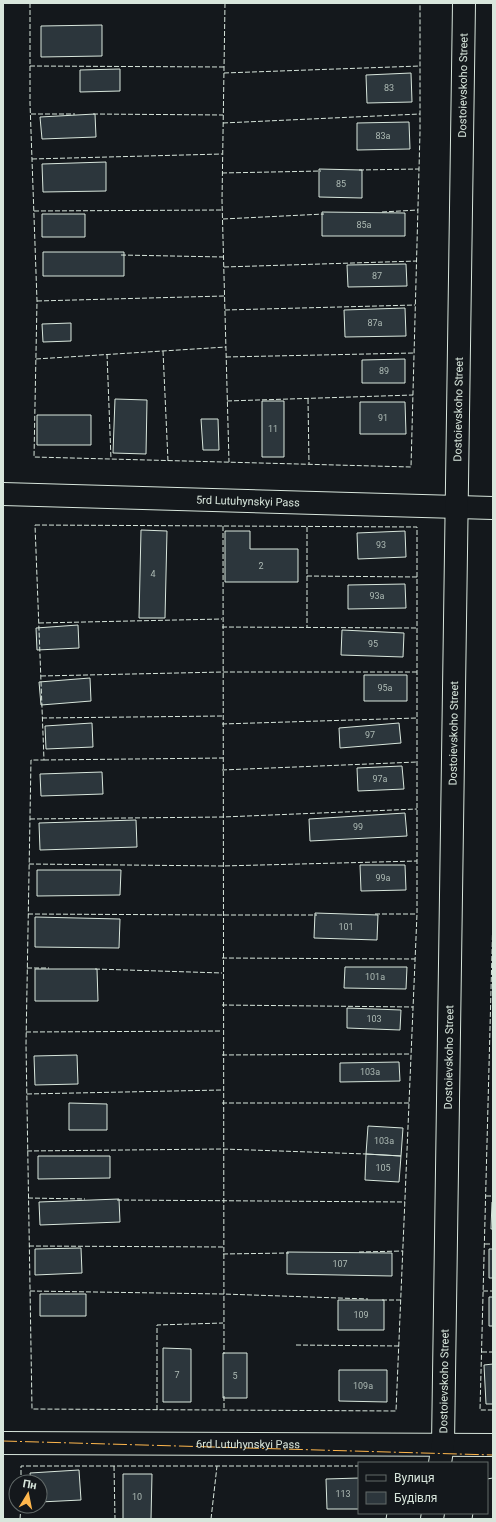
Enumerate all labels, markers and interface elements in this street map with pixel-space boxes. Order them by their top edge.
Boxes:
street label: Dostoievskoho Street [456,33,470,138]
house number: 83 [384,83,394,93]
house number: 83а [375,131,391,141]
house number: 85 [336,179,346,189]
house number: 85а [356,220,372,230]
house number: 87 [372,271,382,281]
house number: 87а [367,318,383,328]
street label: Dostoievskoho Street [451,357,465,462]
house number: 89 [379,366,389,376]
house number: 91 [378,413,388,423]
house number: 11 [268,424,278,434]
street label: 5rd Lutuhynskyi Pass [196,493,300,509]
house number: 93 [376,540,386,550]
house number: 2 [258,561,264,571]
house number: 4 [150,569,156,579]
house number: 93а [369,591,385,601]
house number: 95 [368,639,378,649]
street label: Dostoievskoho Street [446,681,461,786]
house number: 95а [377,683,393,693]
house number: 97 [365,730,375,740]
house number: 97а [372,774,388,784]
house number: 99 [353,822,363,832]
house number: 99а [375,873,391,883]
house number: 101 [338,922,354,932]
house number: 101а [365,972,385,982]
street label: Dostoievskoho Street [441,1005,456,1110]
house number: 103 [366,1014,382,1024]
house number: 103а [360,1067,380,1077]
house number: 103а [374,1136,394,1146]
house number: 105 [375,1163,391,1173]
house number: 107 [332,1259,348,1269]
house number: 109 [353,1310,369,1320]
street label: Dostoievskoho Street [437,1329,451,1434]
house number: 7 [174,1370,180,1380]
house number: 5 [232,1371,238,1381]
house number: 109а [353,1381,373,1391]
street label: 6rd Lutuhynskyi Pass [196,1437,300,1451]
legend [358,1462,488,1514]
text: Вулиця [394,1471,435,1485]
north arrow [8,1474,48,1514]
text: Пн [22,1477,38,1492]
house number: 113 [335,1489,351,1499]
text: Будівля [394,1491,437,1505]
house number: 10 [132,1492,142,1502]

